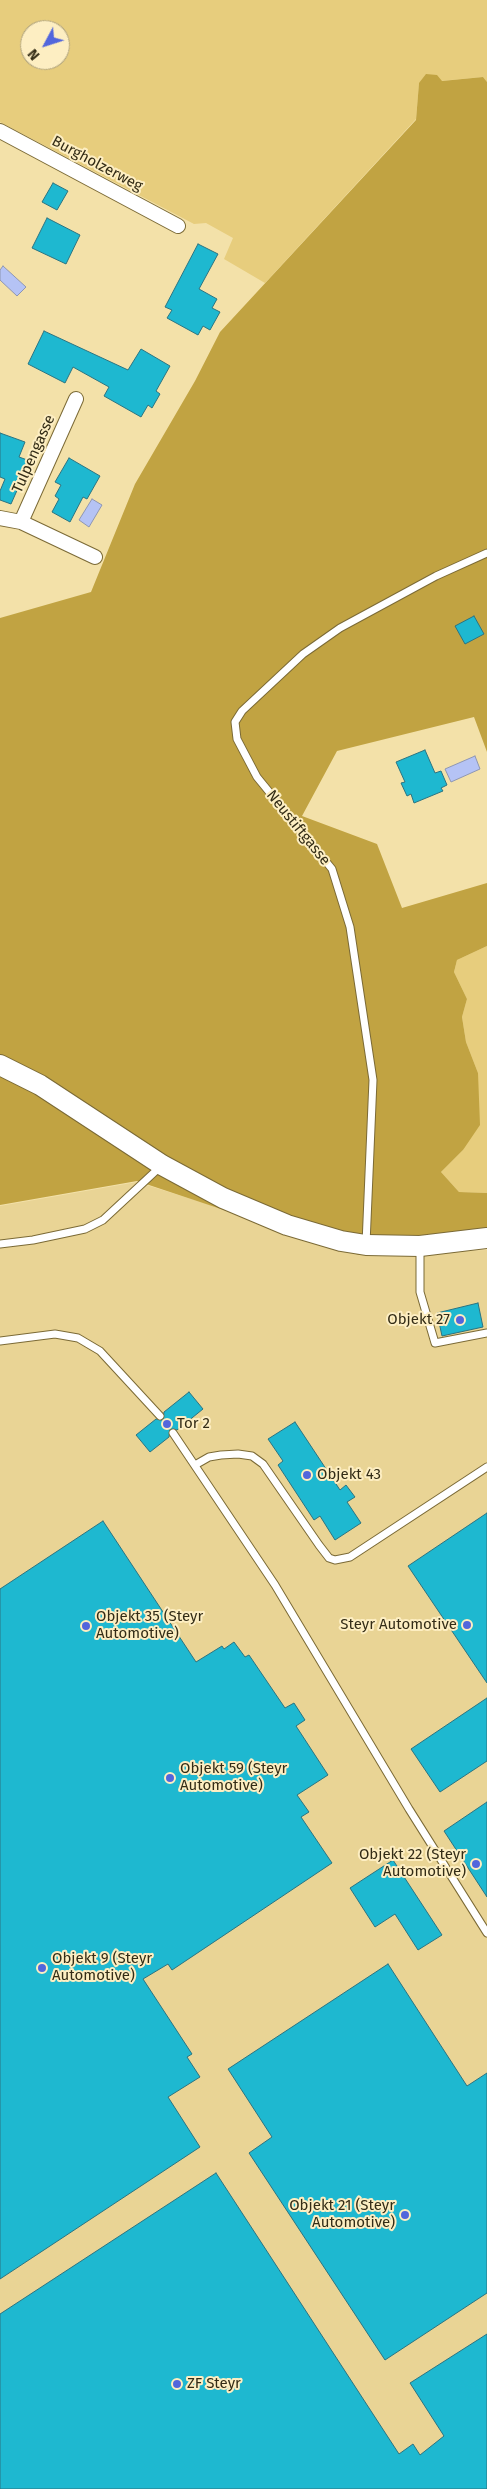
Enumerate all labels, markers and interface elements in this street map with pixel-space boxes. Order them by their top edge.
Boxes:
north arrow [20,20,70,70]
text: N [24,45,43,63]
street label: Burgholzerweg [48,132,146,196]
street label: Tulpengasse [9,412,59,496]
street label: Neustiftgasse [262,787,334,869]
place label: Objekt 27 [387,1311,450,1329]
marker: Objekt 27 [454,1314,466,1326]
place label: Tor 2 [177,1415,210,1433]
marker: Tor 2 [161,1418,173,1430]
place label: Objekt 43 [317,1466,381,1484]
marker: Objekt 43 [301,1469,313,1481]
place label: Objekt 35 (Steyr Automotive) [96,1608,203,1643]
place label: Steyr Automotive [340,1616,457,1634]
marker: Steyr Automotive [461,1619,473,1631]
marker: Objekt 35 (Steyr Automotive) [80,1620,92,1632]
place label: Objekt 59 (Steyr Automotive) [180,1760,287,1795]
marker: Objekt 59 (Steyr Automotive) [164,1772,176,1784]
place label: Objekt 22 (Steyr Automotive) [359,1846,466,1881]
marker: Objekt 22 (Steyr Automotive) [470,1858,482,1870]
place label: Objekt 9 (Steyr Automotive) [52,1950,152,1985]
marker: Objekt 9 (Steyr Automotive) [36,1962,48,1974]
place label: Objekt 21 (Steyr Automotive) [289,2197,395,2232]
marker: Objekt 21 (Steyr Automotive) [399,2209,411,2221]
place label: ZF Steyr [187,2375,241,2393]
marker: ZF Steyr [171,2378,183,2390]

